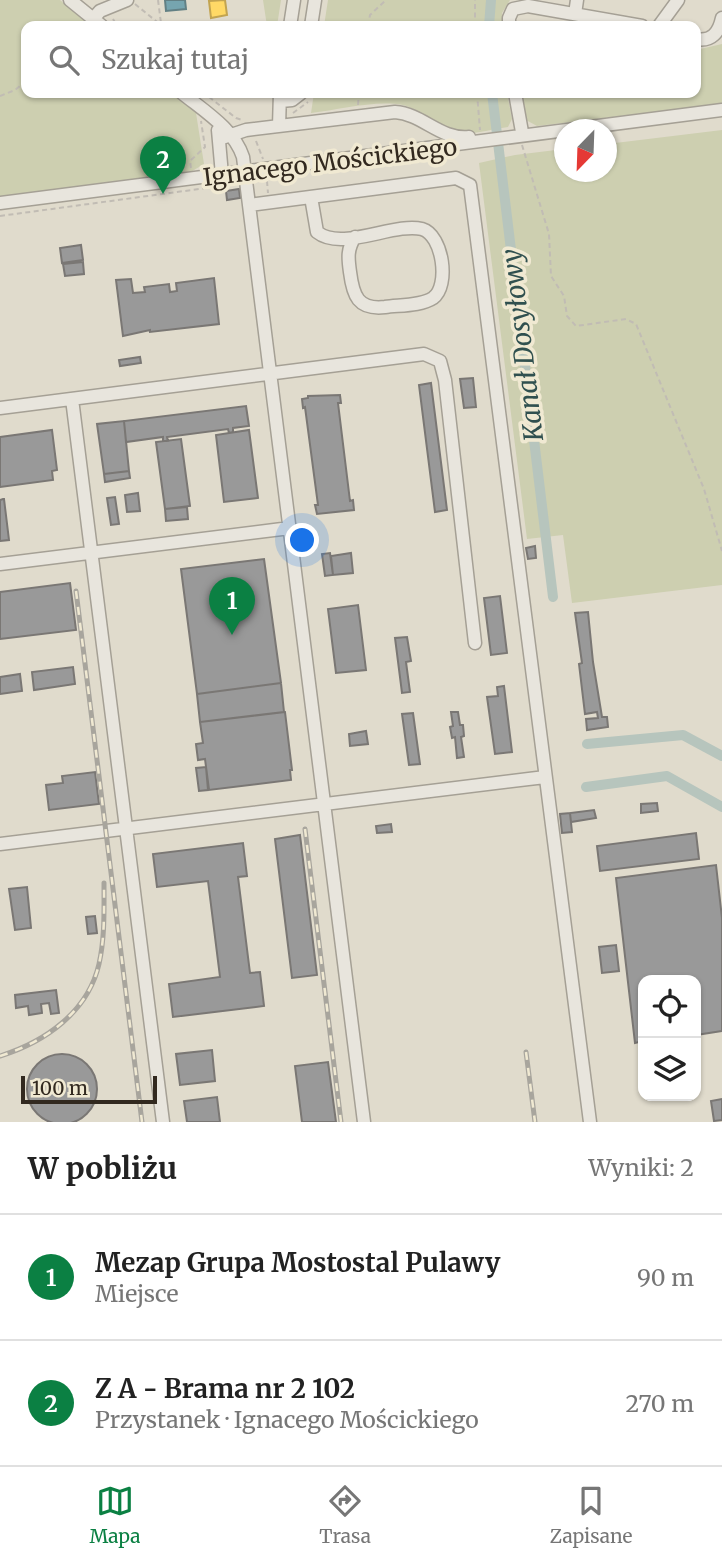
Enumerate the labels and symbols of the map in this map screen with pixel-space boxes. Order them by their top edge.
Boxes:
north arrow [554,119,617,182]
street label: Ignacego Mościckiego [201,131,459,193]
pin: 2 [140,136,186,194]
water label: Kanał Dosyłowy [494,247,550,444]
your location [285,523,319,557]
pin: 1 [209,577,255,635]
scale bar [21,1073,158,1105]

